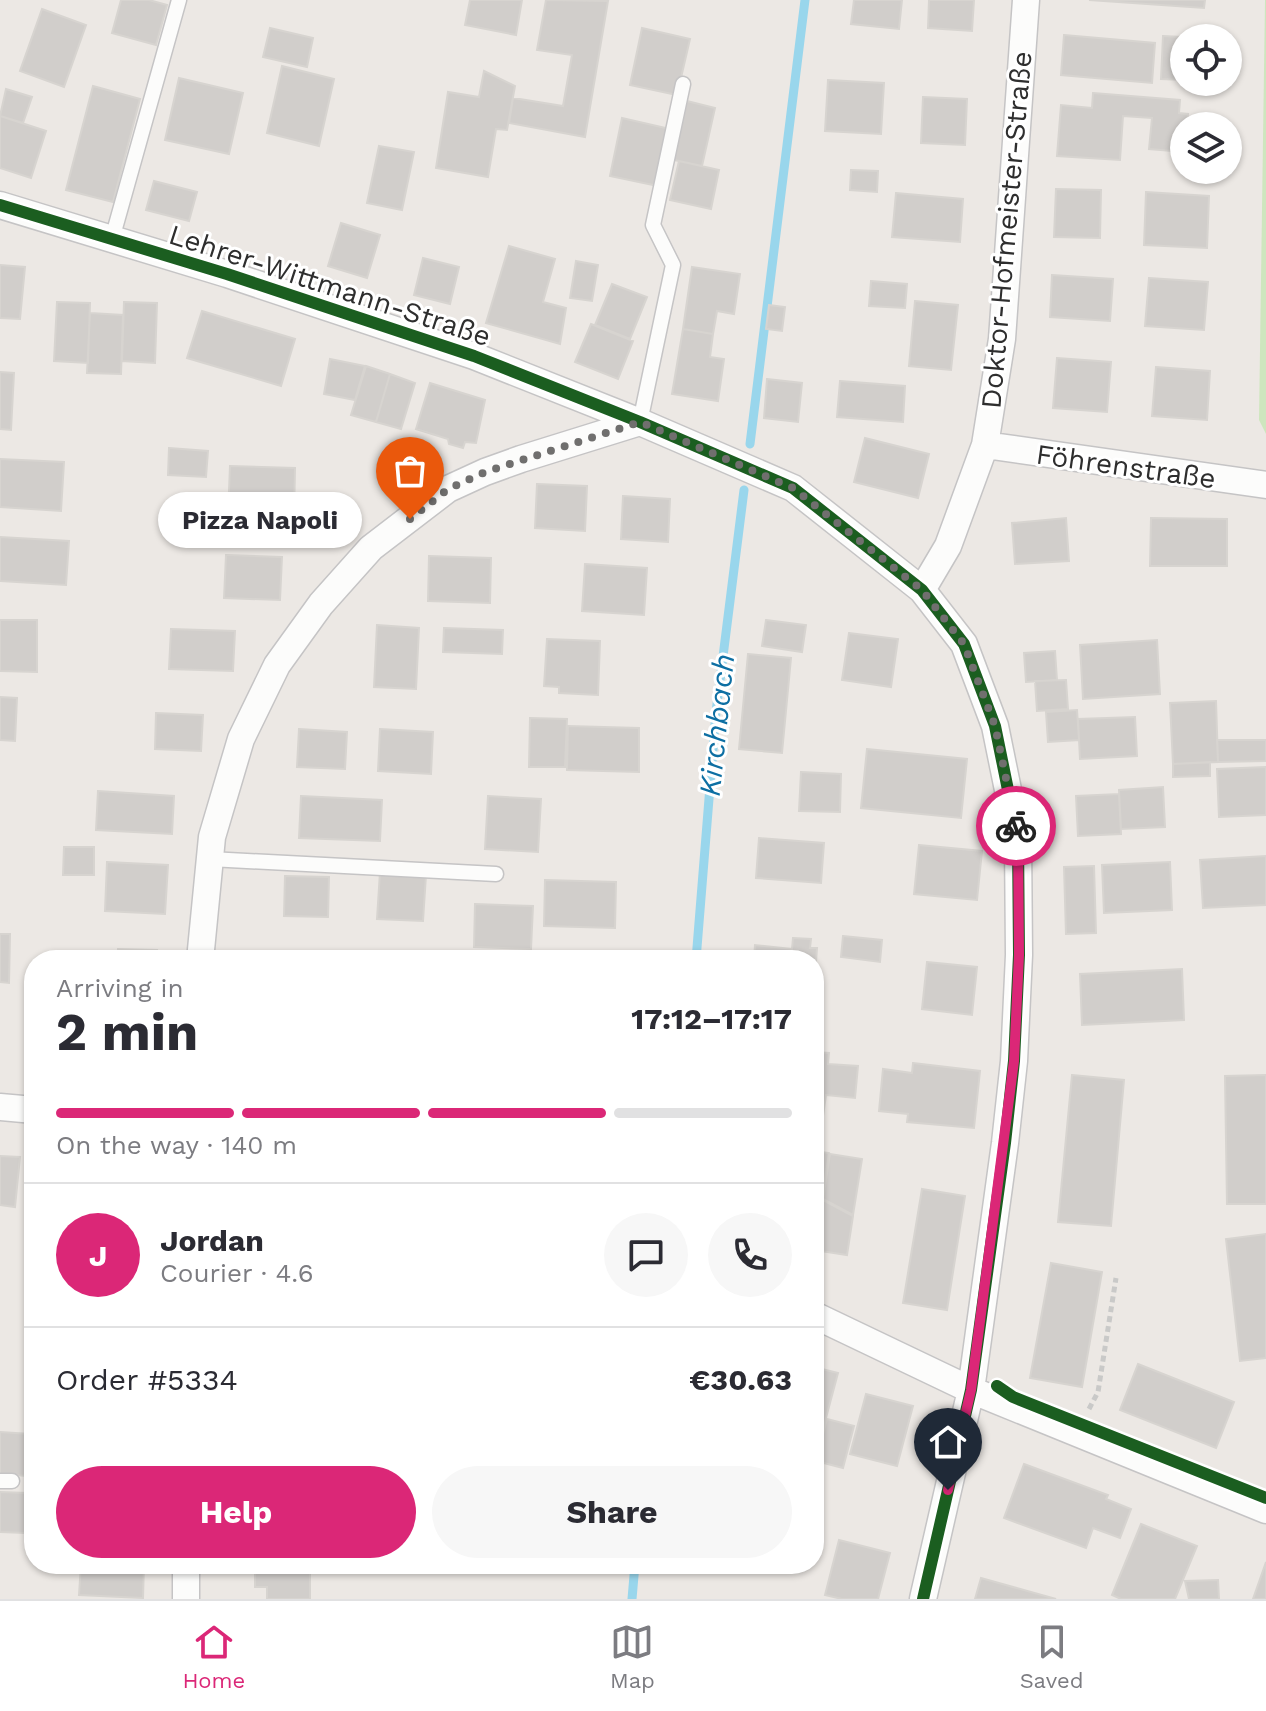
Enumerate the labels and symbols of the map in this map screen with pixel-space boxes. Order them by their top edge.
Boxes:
street label: Doktor-Hofmeister-Straße [974,50,1039,410]
street label: Lehrer-Wittmann-Straße [165,218,495,353]
pin [376,437,444,519]
street label: Föhrenstraße [1034,438,1218,495]
callout: Pizza Napoli [158,491,362,547]
water label: Kirchbach [692,652,741,798]
courier [976,786,1056,866]
pin [914,1408,982,1490]

